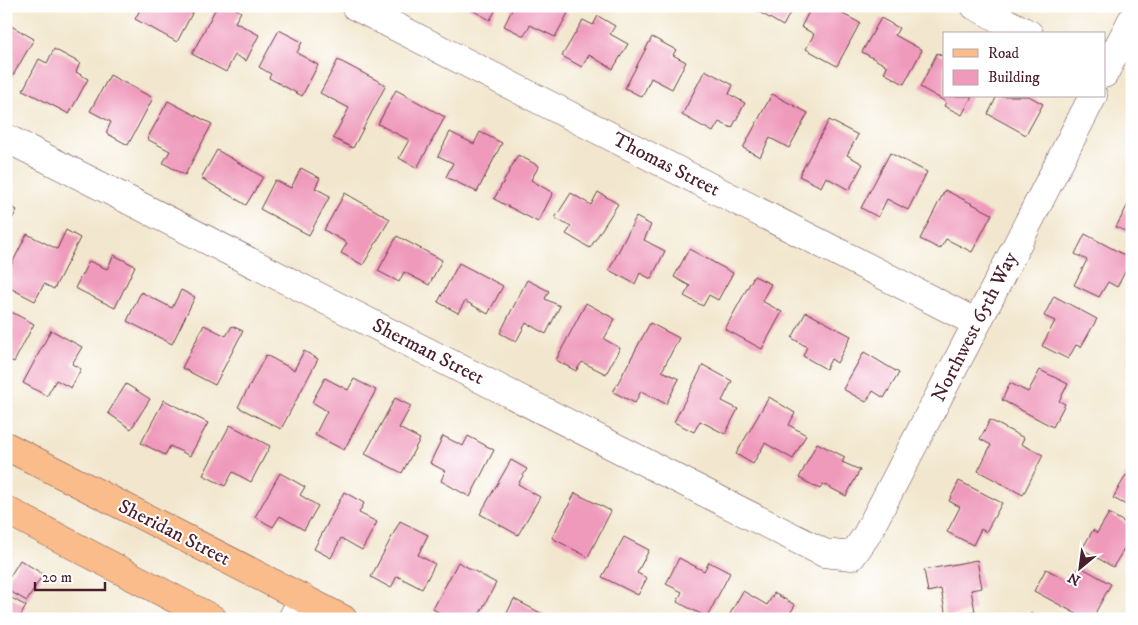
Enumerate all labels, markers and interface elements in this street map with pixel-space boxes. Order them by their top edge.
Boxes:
legend [943,32,1106,98]
text: Road [988,44,1020,63]
text: Building [988,68,1040,87]
street label: Thomas Street [608,127,724,203]
street label: Northwest 65th Way [926,247,1024,406]
street label: Sherman Street [368,313,488,391]
street label: Sheridan Street [114,494,234,572]
north arrow [1056,542,1106,592]
scale bar [35,560,105,592]
text: 20 m [42,568,72,587]
text: N [1064,568,1084,589]

